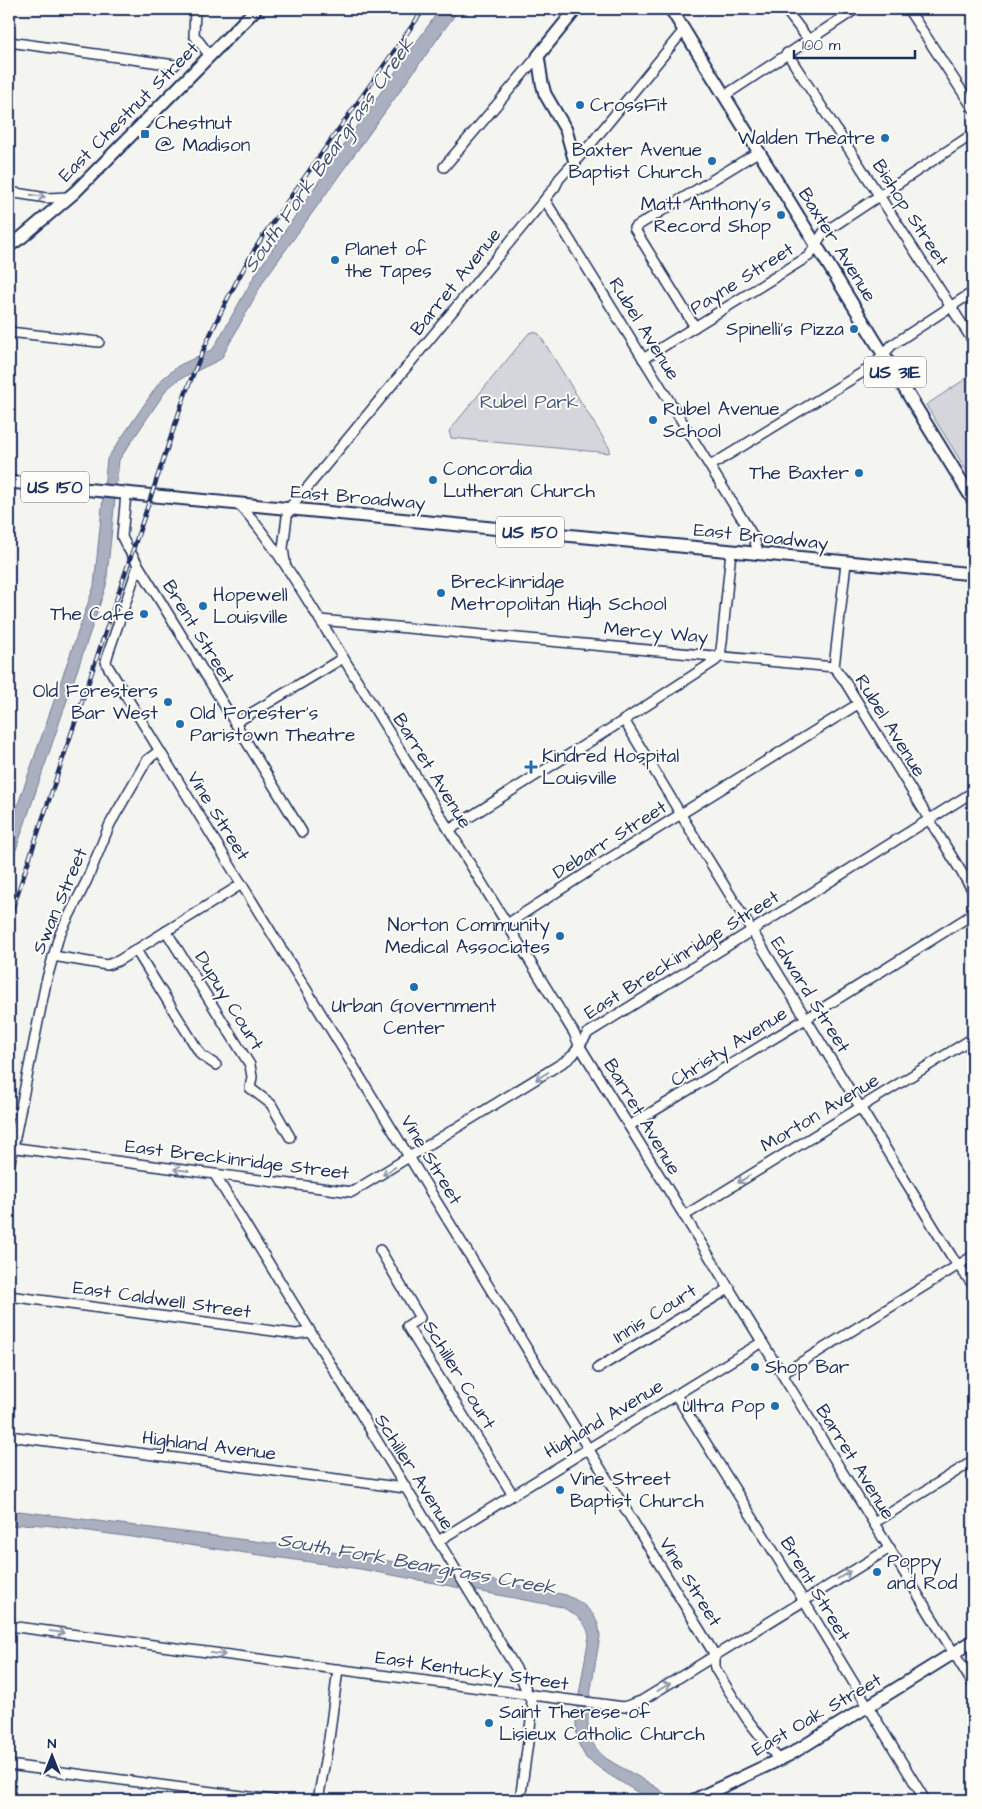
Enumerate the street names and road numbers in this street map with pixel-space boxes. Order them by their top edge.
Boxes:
street label: East Chestnut Street [53,35,206,188]
street label: Bishop Street [865,154,955,272]
street label: Baxter Avenue [791,183,883,307]
street label: Barret Avenue [404,222,508,342]
street label: Payne Street [685,236,800,323]
street label: Rubel Avenue [602,272,686,386]
road number: US 31E [864,357,926,388]
road number: US 150 [21,472,89,502]
street label: East Broadway [289,479,427,518]
road number: US 150 [496,516,564,548]
street label: East Broadway [692,517,830,559]
street label: Brent Street [155,575,241,689]
street label: Mercy Way [603,615,710,652]
street label: Rubel Avenue [848,669,932,783]
street label: Barret Avenue [386,708,478,834]
street label: Vine Street [180,766,256,866]
street label: Debarr Street [548,794,673,886]
street label: Swan Street [26,843,95,958]
street label: East Breckinridge Street [579,884,786,1027]
street label: Edward Street [763,932,857,1059]
street label: Dupuy Court [187,946,270,1057]
street label: Christy Avenue [665,1000,793,1095]
street label: Barret Avenue [597,1054,687,1180]
street label: Morton Avenue [756,1067,884,1159]
street label: Vine Street [393,1110,469,1210]
street label: East Breckinridge Street [123,1133,351,1188]
street label: East Caldwell Street [71,1274,253,1326]
street label: Innis Court [608,1278,702,1350]
street label: Schiller Court [416,1315,502,1435]
street label: Highland Avenue [539,1373,669,1466]
street label: Barret Avenue [809,1399,901,1525]
street label: Schiller Avenue [367,1409,461,1535]
street label: Highland Avenue [140,1424,278,1469]
street label: Vine Street [652,1532,728,1632]
street label: Brent Street [773,1532,857,1647]
street label: East Kentucky Street [374,1644,571,1699]
street label: East Oak Street [747,1667,887,1763]

